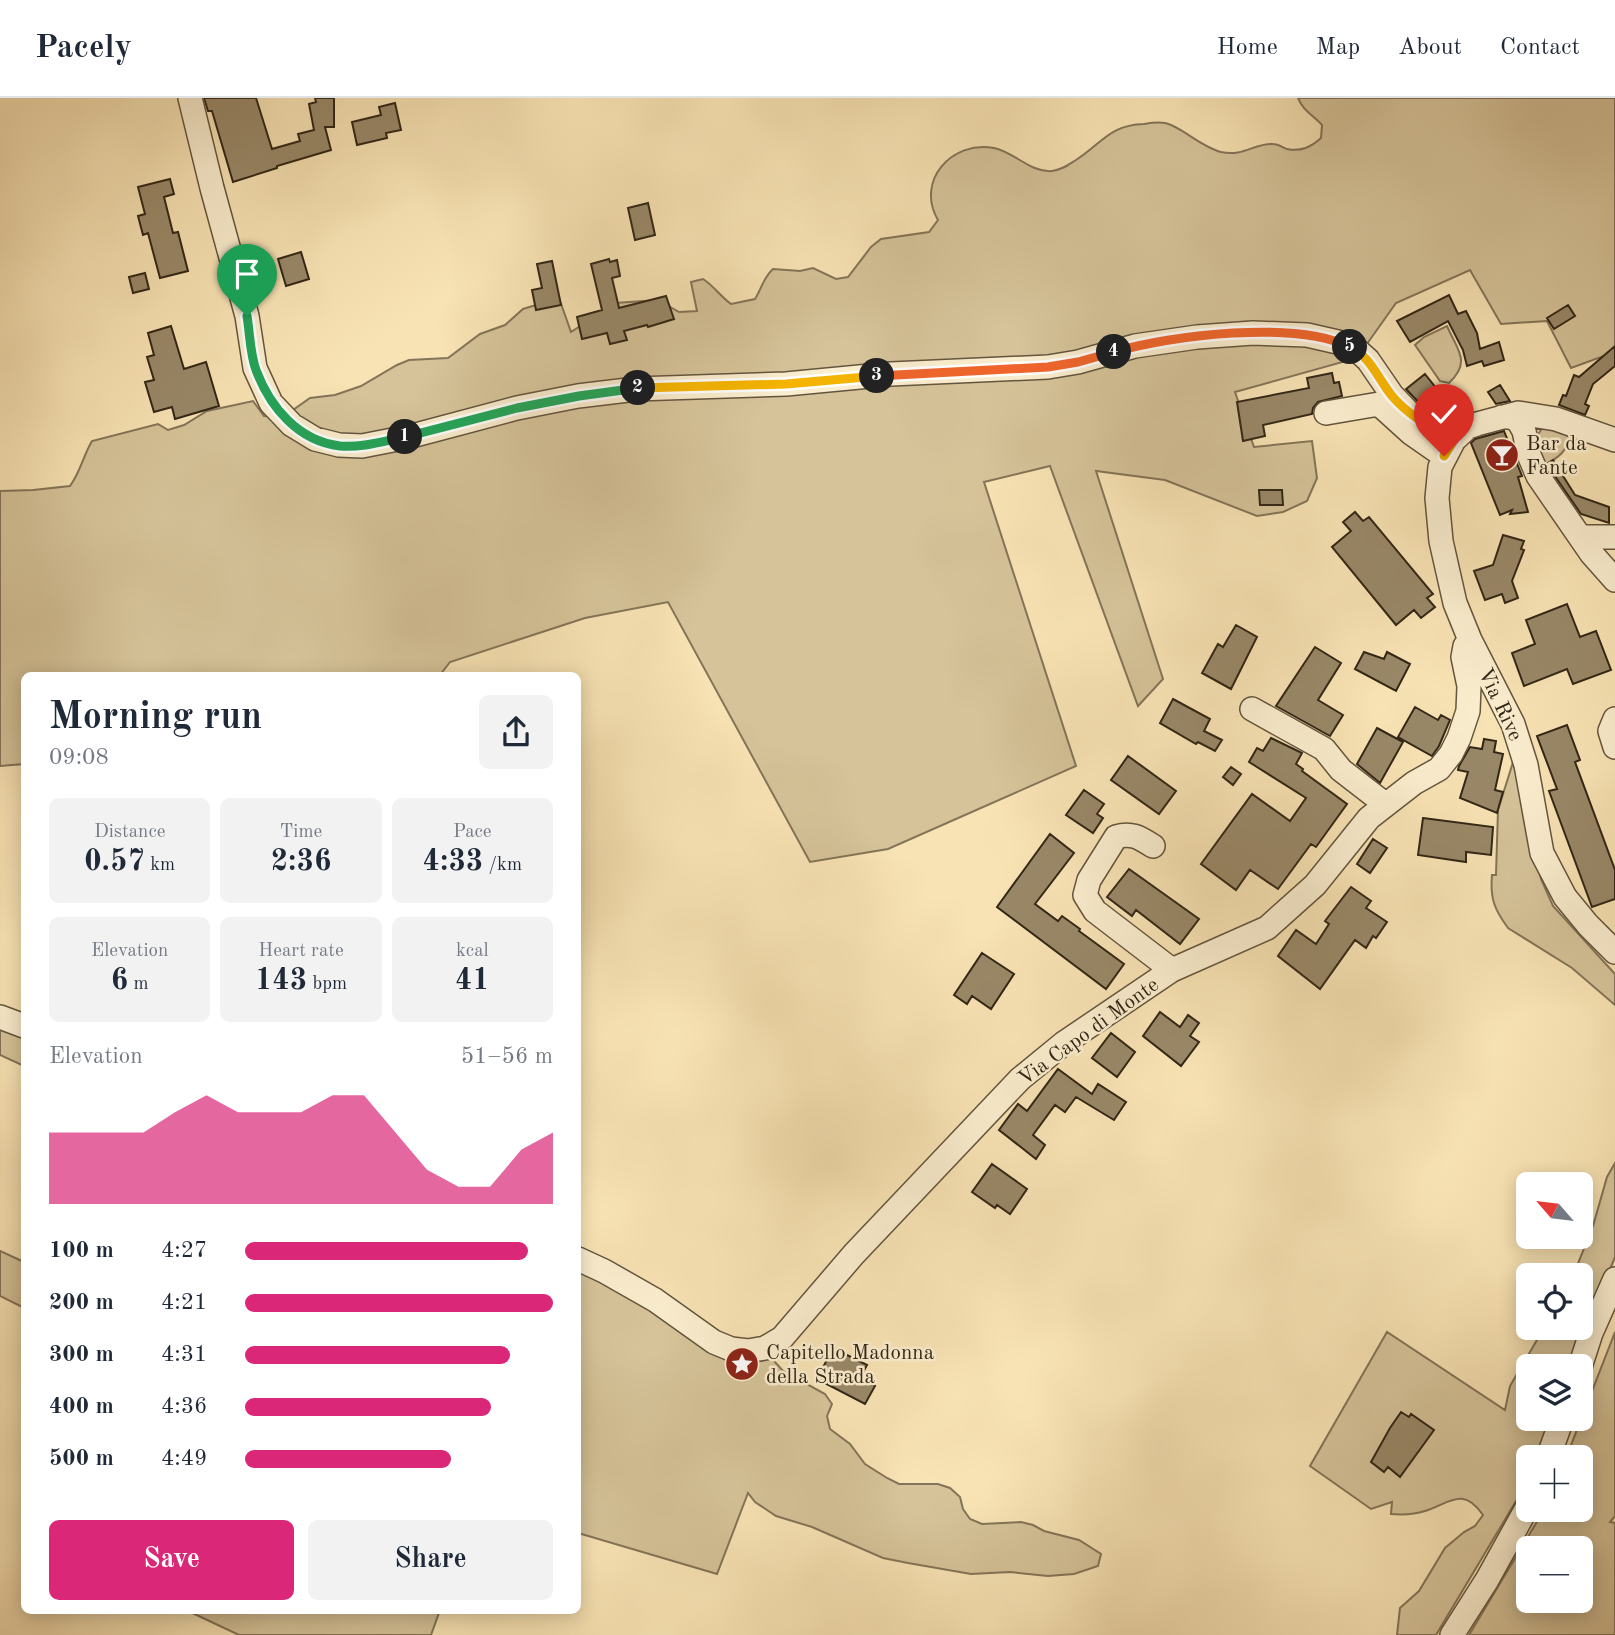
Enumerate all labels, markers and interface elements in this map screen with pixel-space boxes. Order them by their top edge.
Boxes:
text: Pacely [35,32,132,65]
text: Home [1217,36,1278,60]
text: Map [1316,36,1360,60]
text: About [1398,36,1462,60]
text: Contact [1500,36,1580,60]
pin [217,244,277,316]
icon: arrive [228,255,266,293]
pin: 5 [1332,330,1368,364]
pin: 4 [1096,334,1132,370]
text: 5 [1344,337,1355,356]
text: 4 [1108,342,1119,361]
pin: 3 [860,358,894,394]
text: 3 [871,366,882,385]
pin: 2 [620,370,656,406]
text: 2 [632,378,643,397]
pin [1414,384,1474,456]
icon: check [1425,395,1463,433]
pin: 1 [388,420,422,454]
text: 1 [399,427,410,446]
place label: Bar da Fante [1526,434,1587,479]
bar icon: Bar da Fante [1483,436,1521,474]
street label: Via Rive [1474,665,1526,744]
button: share [479,695,553,769]
text: Morning run [49,699,262,737]
text: 09:08 [49,746,109,769]
text: Distance [94,823,165,842]
text: Time [280,823,322,842]
text: Pace [453,823,492,842]
text: 0.57 [84,847,145,877]
text: 2:36 [271,847,331,877]
text: 4:33 [423,847,483,877]
text: km [145,856,175,875]
text: /km [483,856,522,875]
text: Elevation [91,942,168,961]
text: Heart rate [258,942,344,961]
text: kcal [456,942,489,961]
text: 6 [111,966,128,996]
text: 143 [255,966,307,996]
text: 41 [455,966,490,996]
street label: Via Capo di Monte [1015,974,1163,1090]
text: m [128,975,149,994]
text: bpm [307,975,347,994]
text: Elevation [49,1045,143,1068]
text: 51–56 m [461,1045,553,1068]
north arrow [1516,1172,1592,1250]
map controls [1516,1172,1593,1613]
text: 100 m [49,1239,114,1262]
text: 4:27 [161,1239,207,1262]
button: locate [1516,1263,1593,1340]
text: 200 m [49,1291,114,1314]
text: 4:21 [161,1291,207,1314]
text: 300 m [49,1343,114,1366]
text: 4:31 [161,1343,207,1366]
place label: Capitello Madonna della Strada [766,1343,934,1388]
place icon: Capitello Madonna della Strada [723,1345,761,1383]
button: layers [1516,1354,1593,1431]
text: 400 m [49,1395,114,1418]
text: 4:36 [161,1395,207,1418]
button: + [1516,1445,1593,1522]
text: 500 m [49,1447,114,1470]
text: 4:49 [161,1447,207,1470]
button: Save [49,1520,294,1600]
button: Share [308,1520,553,1600]
button: − [1516,1536,1593,1613]

